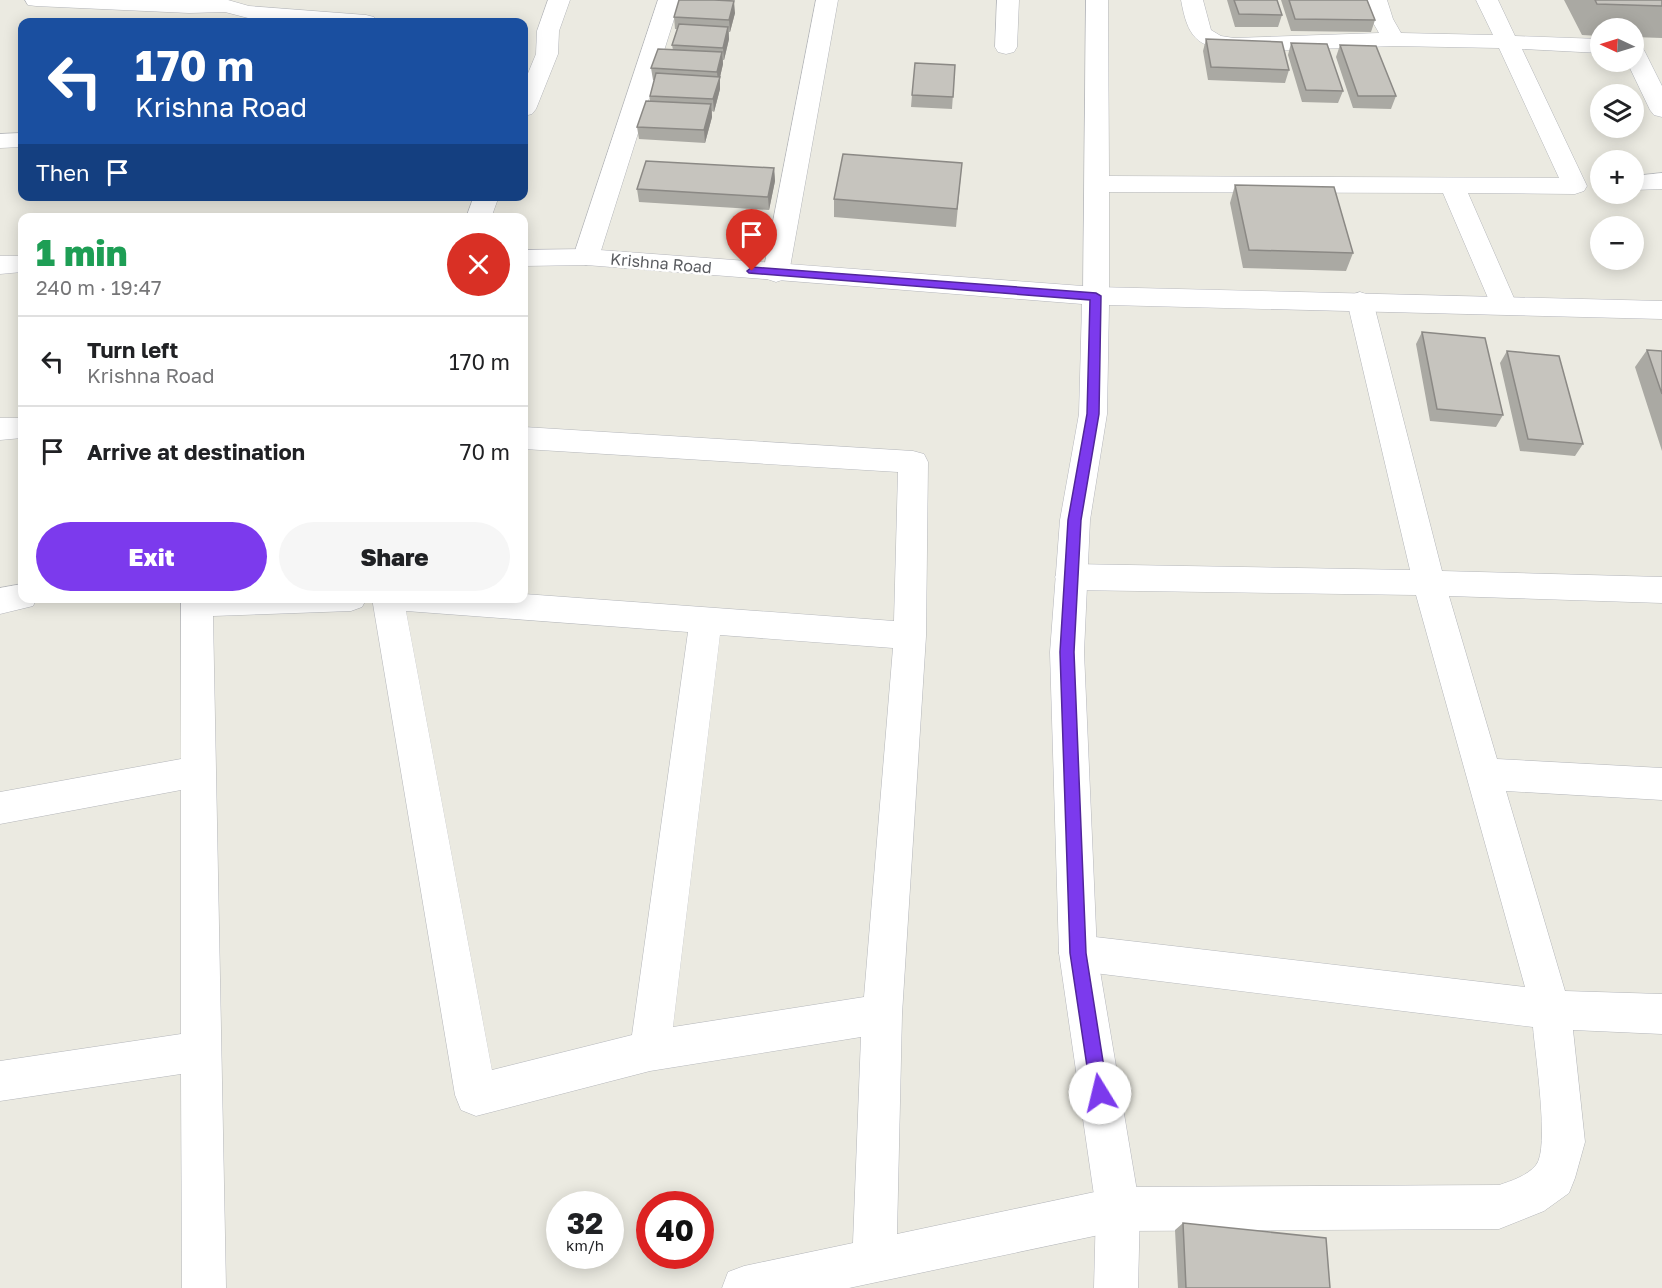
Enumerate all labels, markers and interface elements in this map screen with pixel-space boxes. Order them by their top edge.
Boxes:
north arrow [1590,18,1644,72]
map controls [1590,18,1644,270]
text: 170 m [135,40,254,90]
icon: left [36,42,114,120]
button: layers [1590,84,1644,138]
text: Krishna Road [135,91,307,123]
button: + [1590,150,1644,204]
icon: arrive [101,156,134,189]
text: Then [36,159,89,186]
pin [726,209,777,271]
button: − [1590,216,1644,270]
icon: arrive [735,218,768,251]
text: 1 min [36,231,127,274]
button: close [447,233,510,296]
street label: Krishna Road [609,249,713,277]
text: 240 m · 19:47 [36,275,162,299]
text: Turn left [87,336,178,363]
icon: left [36,345,69,378]
text: 170 m [449,348,510,375]
text: Krishna Road [87,363,214,387]
icon: arrive [36,435,69,468]
text: Arrive at destination [87,438,305,465]
text: 70 m [460,438,510,465]
button: Exit [36,522,267,591]
button: Share [279,522,510,591]
position arrow [1068,1061,1132,1125]
speed limit sign: 40 [636,1191,714,1269]
text: 32 [567,1205,603,1241]
text: km/h [566,1236,604,1254]

